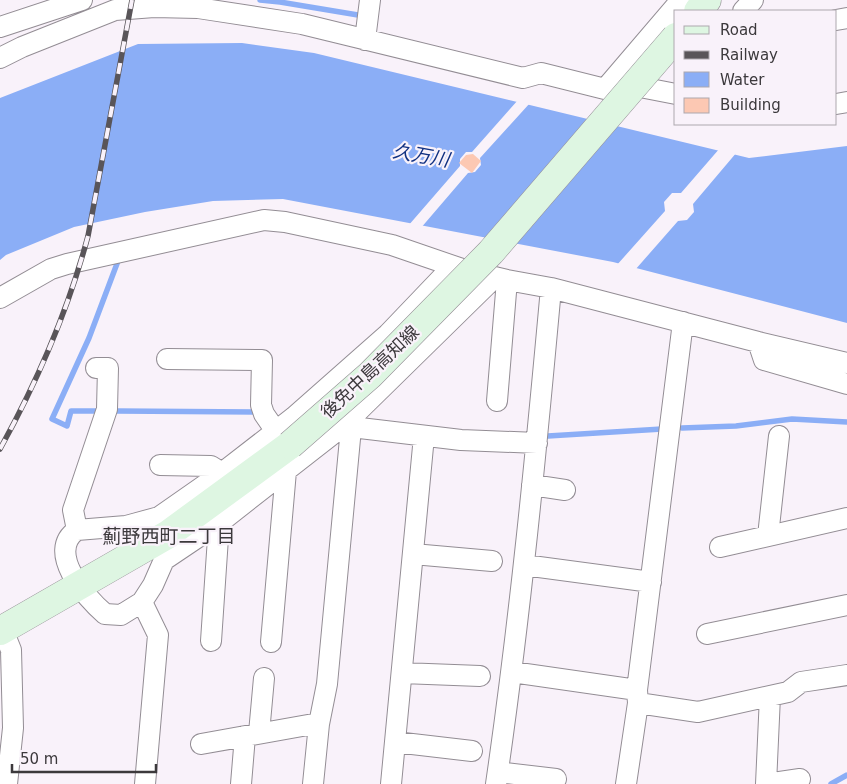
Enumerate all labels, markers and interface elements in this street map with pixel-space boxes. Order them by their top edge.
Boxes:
legend [674,10,837,125]
text: Road [720,21,758,39]
text: Railway [720,46,778,64]
text: Water [720,71,765,89]
text: Building [720,96,781,114]
water label: 久万川 [391,139,453,171]
street label: 後免中島高知線 [316,321,423,422]
district label: 薊野西町二丁目 [102,525,236,547]
scale bar [12,742,156,774]
text: 50 m [20,750,58,768]

